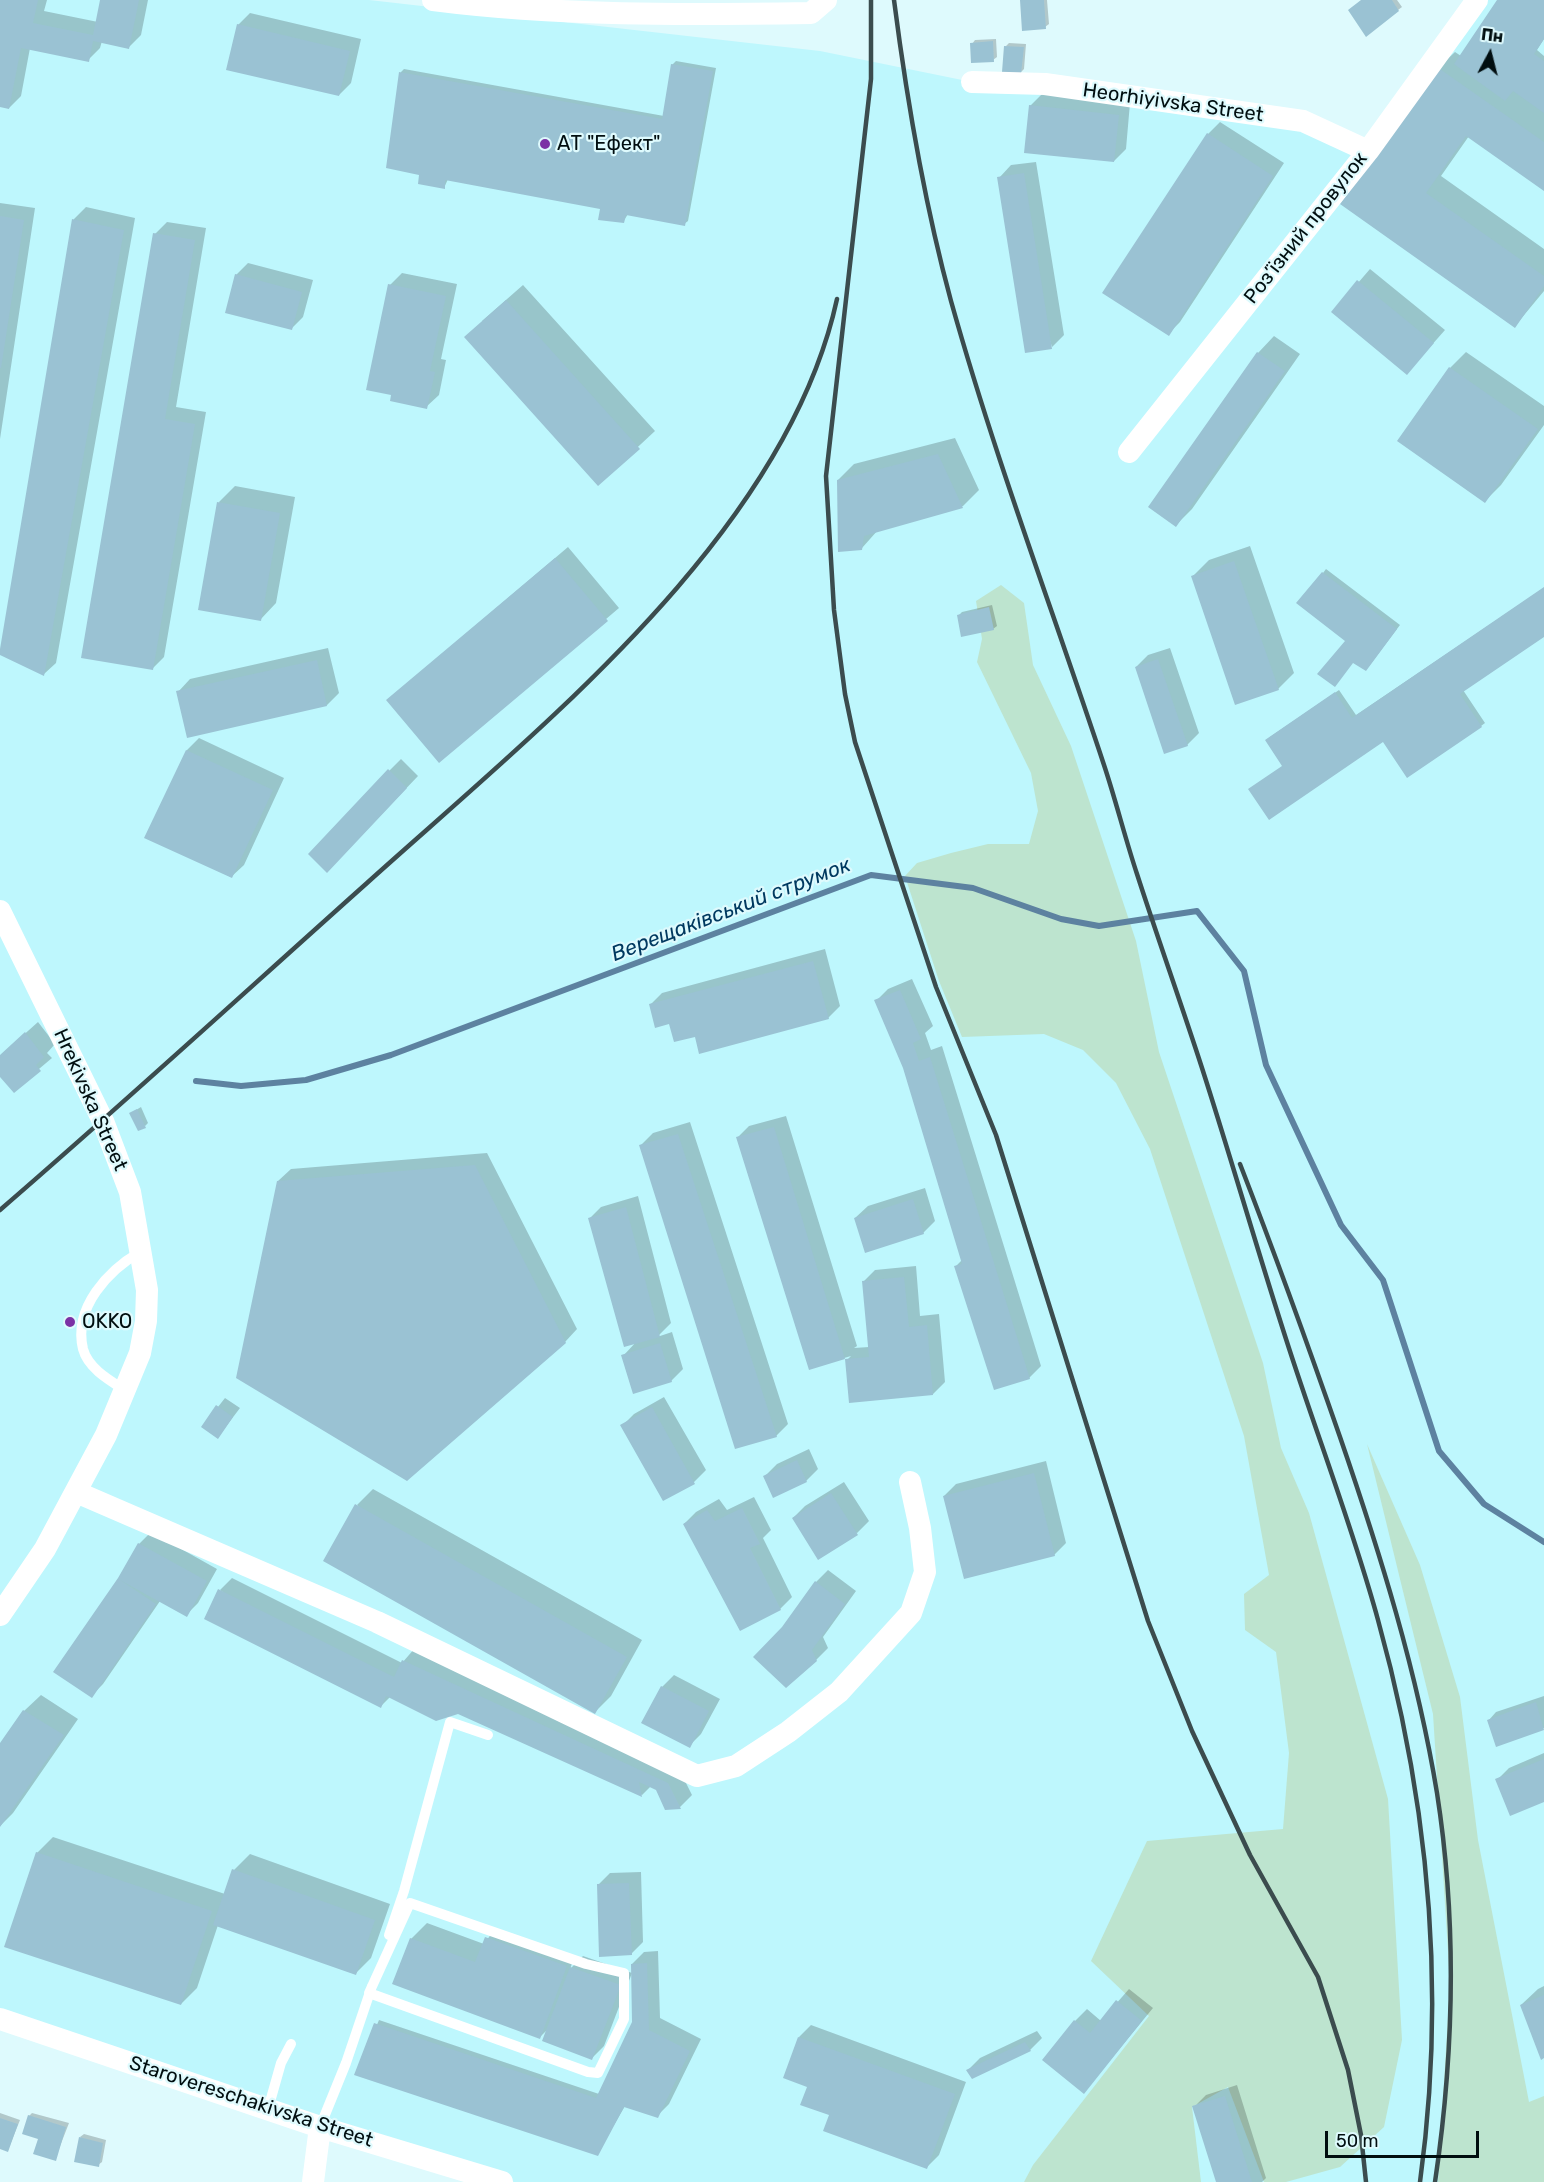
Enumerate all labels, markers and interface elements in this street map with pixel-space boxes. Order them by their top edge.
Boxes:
north arrow [1460,24,1520,84]
text: Пн [1480,25,1504,46]
street label: Heorhiyivska Street [1081,78,1265,128]
place label: АТ "Ефект" [557,132,660,156]
marker: АТ "Ефект" [538,137,552,151]
street label: Роз’їзний провулок [1239,147,1373,309]
water label: Верещаківський струмок [608,853,854,967]
street label: Hrekivska Street [48,1025,132,1175]
place label: OKKO [82,1310,132,1334]
marker: OKKO [63,1315,77,1329]
street label: Starovereschakivska Street [126,2051,376,2153]
scale bar [1328,2119,1482,2157]
text: 50 m [1336,2130,1379,2152]

